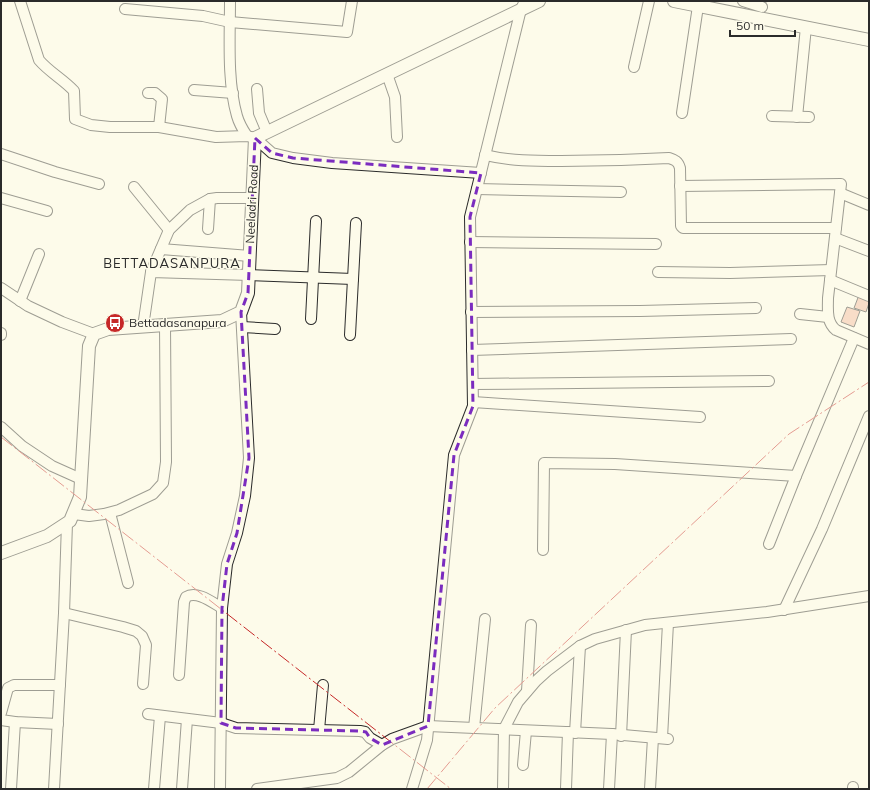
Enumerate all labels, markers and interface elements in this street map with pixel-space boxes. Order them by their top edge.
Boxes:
scale bar [730,12,795,38]
text: 50 m [736,18,764,33]
street label: Neeladri Road [242,164,261,244]
district label: BETTADASANPURA [103,255,241,271]
bus stop icon: Bettadasanapura [104,312,126,334]
place label: Bettadasanapura [129,315,227,330]

